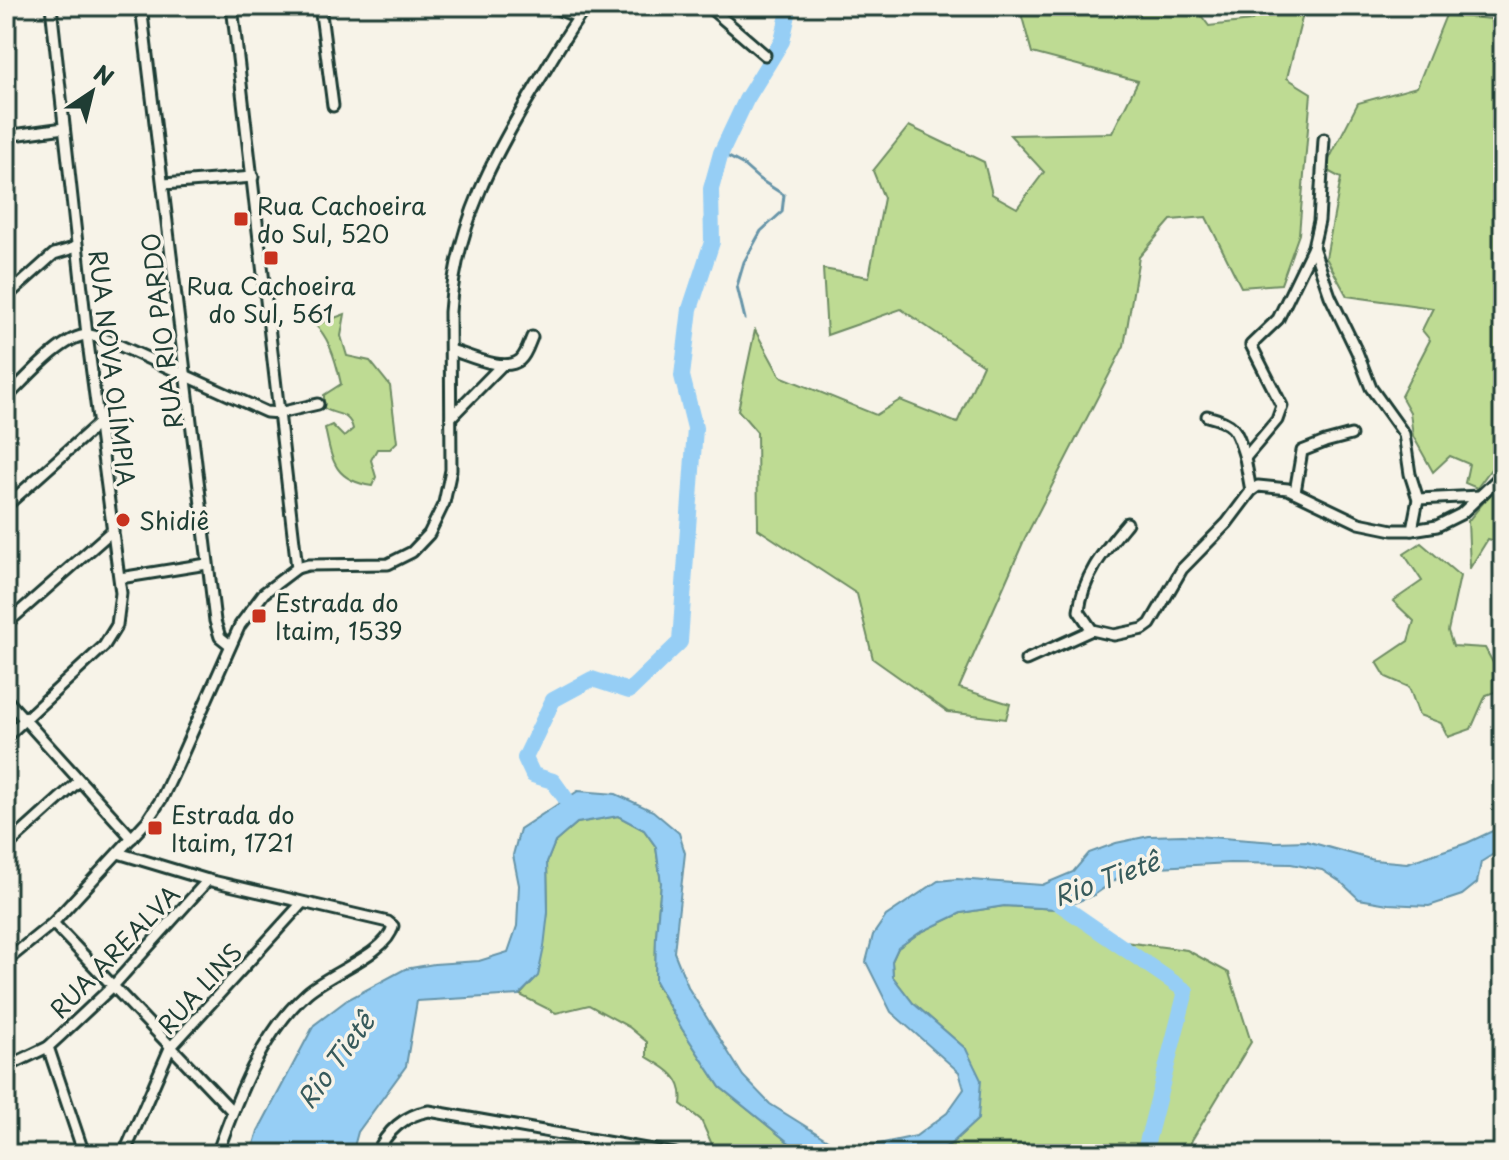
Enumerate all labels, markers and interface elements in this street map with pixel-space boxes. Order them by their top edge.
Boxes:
north arrow [52,52,132,132]
text: N [88,56,121,93]
place label: Rua Cachoeira do Sul, 520 [257,187,426,251]
marker: Rua Cachoeira do Sul, 520 [232,210,250,228]
street label: RUA RIO PARDO [131,231,191,431]
street label: RUA NOVA OLÍMPIA [81,248,145,488]
marker: Rua Cachoeira do Sul, 561 [262,249,280,267]
place label: Rua Cachoeira do Sul, 561 [186,267,356,331]
place label: Shidiê [139,502,209,538]
marker: Shidiê [114,511,132,529]
place label: Estrada do Itaim, 1539 [275,584,403,648]
marker: Estrada do Itaim, 1539 [250,607,268,625]
place label: Estrada do Itaim, 1721 [171,796,295,860]
marker: Estrada do Itaim, 1721 [146,819,164,837]
water label: Rio Tietê [1048,840,1167,915]
street label: RUA AREALVA [41,876,187,1026]
street label: RUA LINS [148,935,250,1041]
water label: Rio Tietê [287,1002,385,1116]

